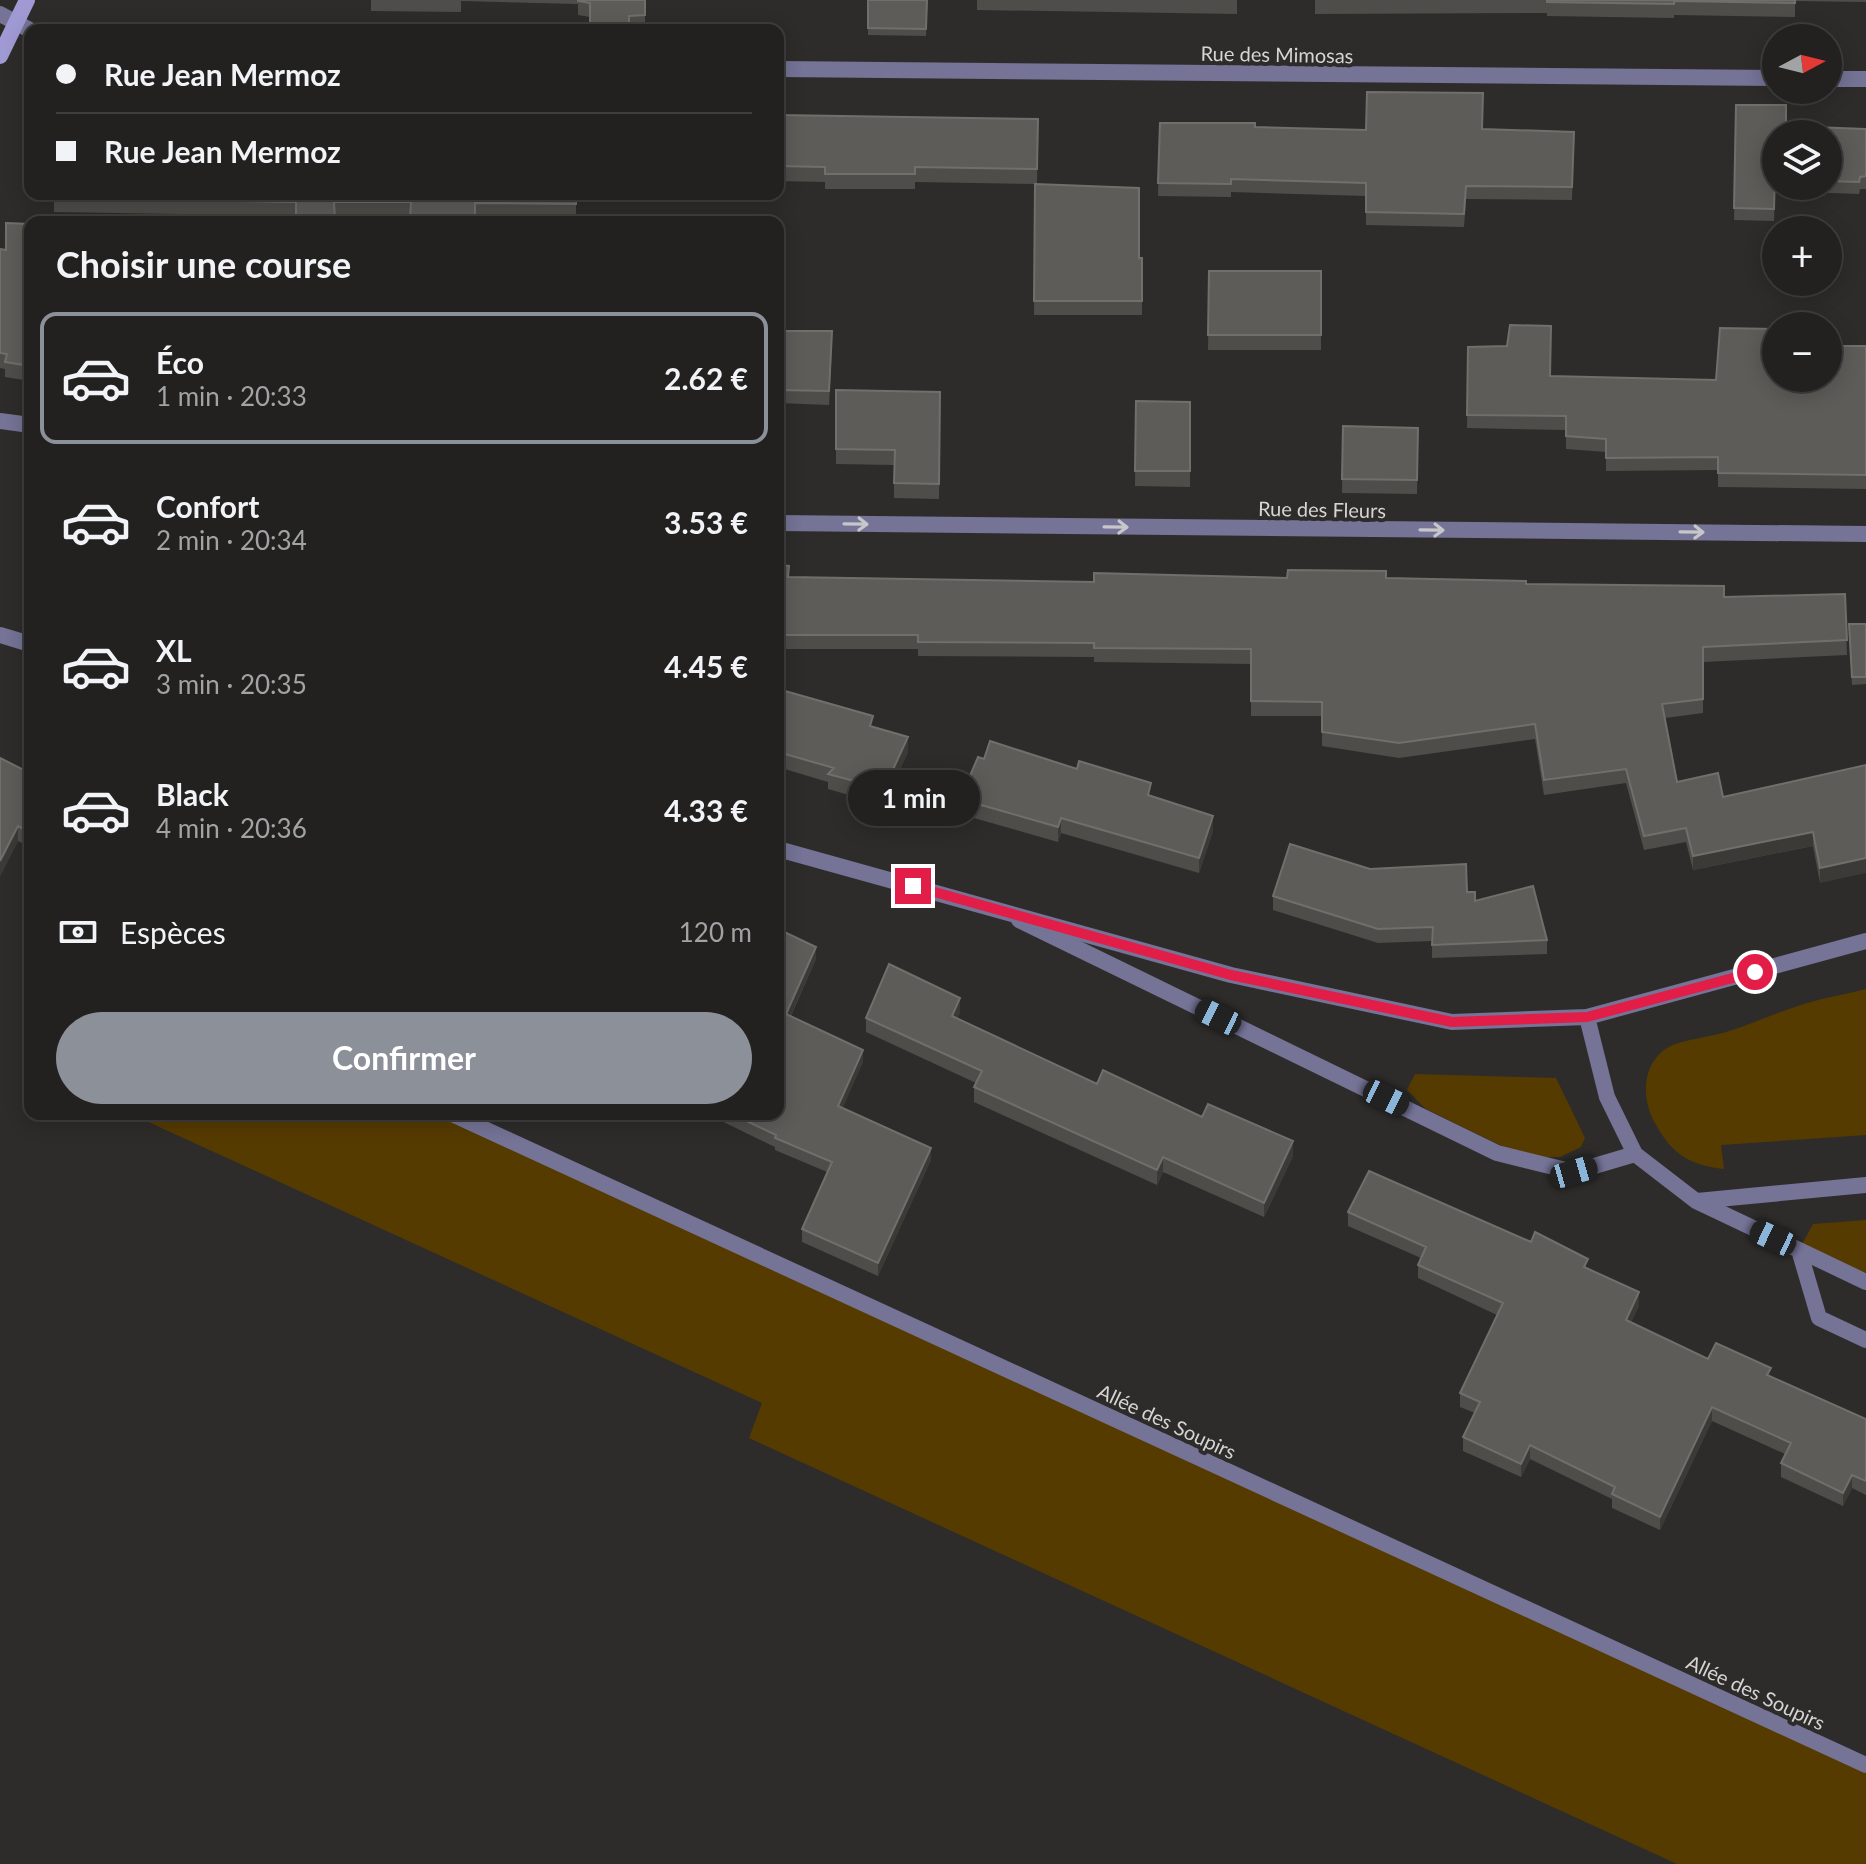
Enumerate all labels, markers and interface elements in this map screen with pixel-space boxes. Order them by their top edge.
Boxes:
north arrow [1762,24,1842,104]
map controls [1762,24,1842,392]
street label: Rue des Mimosas [1200,41,1354,67]
text: Rue Jean Mermoz [104,56,341,92]
button: layers [1762,120,1842,200]
text: Rue Jean Mermoz [104,133,341,169]
button: + [1762,216,1842,296]
text: Choisir une course [56,242,351,286]
button: − [1762,312,1842,392]
icon: car [60,342,132,414]
text: Éco [156,344,204,380]
text: 2.62 € [664,360,748,396]
text: 1 min · 20:33 [156,380,307,412]
icon: car [60,486,132,558]
text: Confort [156,488,259,524]
street label: Rue des Fleurs [1258,496,1386,522]
text: 3.53 € [664,504,748,540]
one-way arrow [842,516,869,532]
one-way arrow [1102,519,1129,534]
one-way arrow [1418,522,1445,538]
text: 2 min · 20:34 [156,524,307,556]
one-way arrow [1678,524,1705,540]
icon: car [60,630,132,702]
text: XL [156,632,192,668]
text: 4.45 € [664,648,748,684]
text: 3 min · 20:35 [156,668,307,700]
callout: 1 min [847,770,979,826]
icon: car [60,774,132,846]
text: Black [156,776,229,812]
text: 1 min [882,782,946,814]
text: 4.33 € [664,792,748,828]
text: 4 min · 20:36 [156,812,307,844]
route end [895,868,931,904]
icon: cash [56,910,100,954]
text: Espèces [120,914,226,950]
text: 120 m [679,916,752,948]
route start [1737,954,1773,990]
car [1191,996,1245,1038]
button: Confirmer [56,1012,752,1104]
car [1359,1077,1413,1119]
car [1548,1154,1600,1190]
car [1746,1217,1800,1259]
street label: Allée des Soupirs [1094,1378,1240,1464]
street label: Allée des Soupirs [1683,1649,1829,1735]

